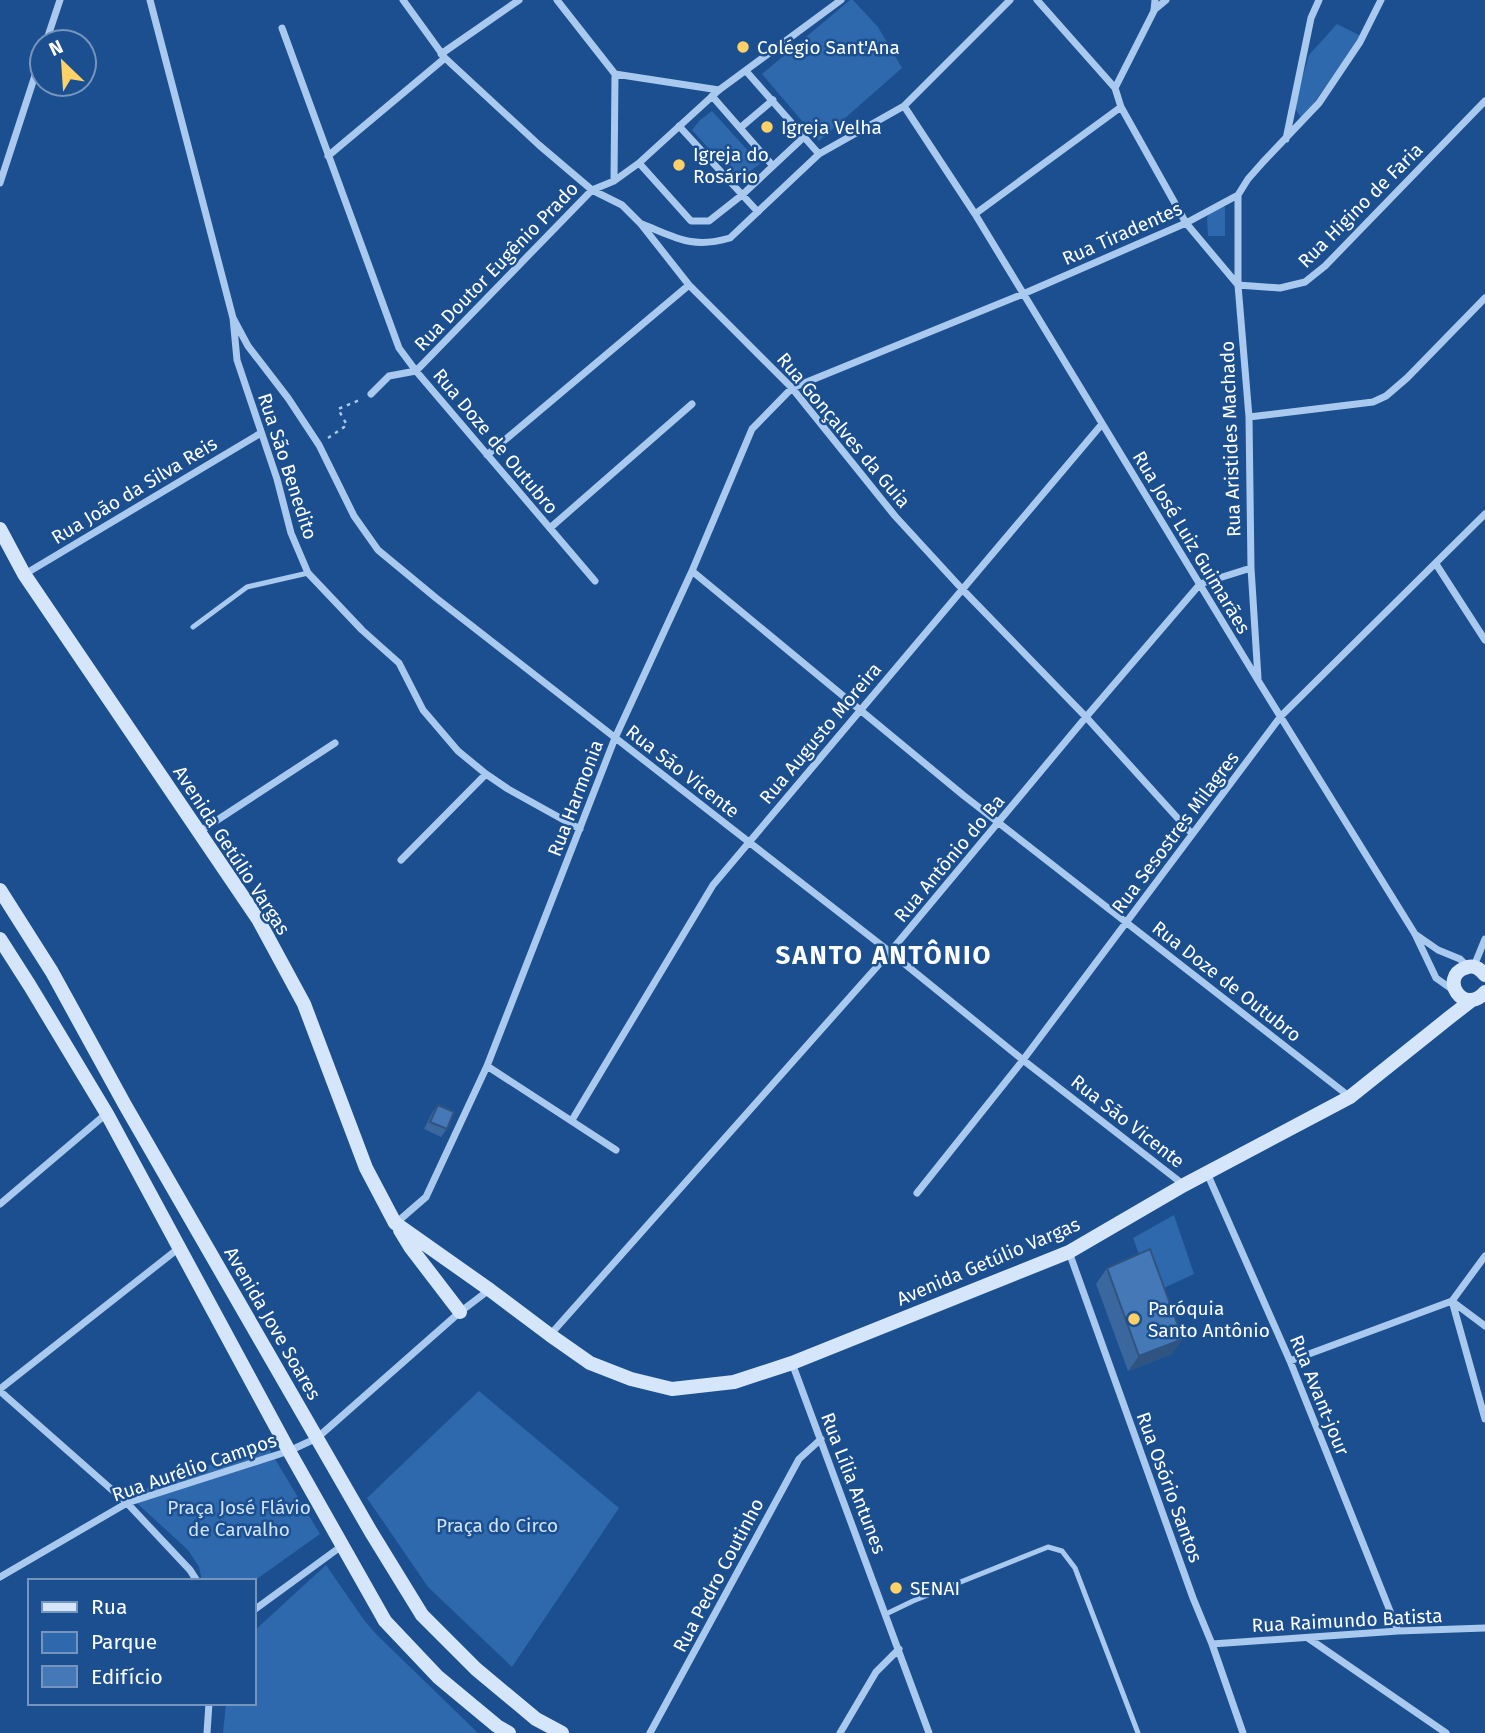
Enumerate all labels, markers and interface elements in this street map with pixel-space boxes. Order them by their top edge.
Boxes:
north arrow [28,28,98,98]
text: N [45,35,67,61]
place label: Colégio Sant'Ana [757,36,900,59]
marker: Colégio Sant'Ana [735,39,751,55]
place label: Igreja Velha [781,116,882,139]
marker: Igreja Velha [759,119,775,135]
street label: Rua Higino de Faria [1293,138,1428,273]
place label: Igreja do Rosário [693,143,769,188]
marker: Igreja do Rosário [671,157,687,173]
street label: Rua Doutor Eugênio Prado [410,177,583,356]
street label: Rua Tiradentes [1059,197,1186,270]
street label: Rua Aristides Machado [1216,340,1245,538]
street label: Rua Gonçalves da Guia [772,348,915,513]
street label: Rua Doze de Outubro [428,364,563,519]
street label: Rua São Benedito [253,390,322,542]
street label: Rua João da Silva Reis [47,432,221,549]
street label: Rua José Luiz Guimarães [1128,447,1255,638]
street label: Rua Augusto Moreira [755,658,886,809]
street label: Rua São Vicente [621,720,744,823]
street label: Rua Harmonia [543,737,608,860]
street label: Rua Sesostres Milagres [1107,747,1244,918]
street label: Avenida Getúlio Vargas [168,761,295,939]
street label: Rua Antônio do Ba [889,790,1009,927]
street label: Rua Doze de Outubro [1148,916,1306,1047]
district label: SANTO ANTÔNIO [775,939,993,971]
street label: Rua São Vicente [1066,1070,1189,1173]
street label: Avenida Getúlio Vargas [893,1212,1083,1310]
street label: Avenida Jove Soares [219,1243,326,1404]
place label: Paróquia Santo Antônio [1148,1297,1270,1342]
marker: Paróquia Santo Antônio [1126,1311,1142,1327]
street label: Rua Avant-jour [1285,1332,1354,1459]
street label: Rua Lília Antunes [816,1409,891,1557]
street label: Rua Osório Santos [1132,1409,1207,1566]
street label: Rua Aurélio Campos [109,1429,280,1506]
street label: Rua Pedro Coutinho [668,1494,769,1656]
park label: Praça José Flávio de Carvalho [167,1496,311,1541]
park label: Praça do Circo [436,1514,558,1537]
place label: SENAI [910,1577,960,1600]
legend [28,1579,256,1705]
marker: SENAI [888,1580,904,1596]
text: Rua [91,1594,127,1620]
street label: Rua Raimundo Batista [1251,1604,1443,1637]
text: Parque [91,1629,157,1655]
text: Edifício [91,1664,163,1690]

